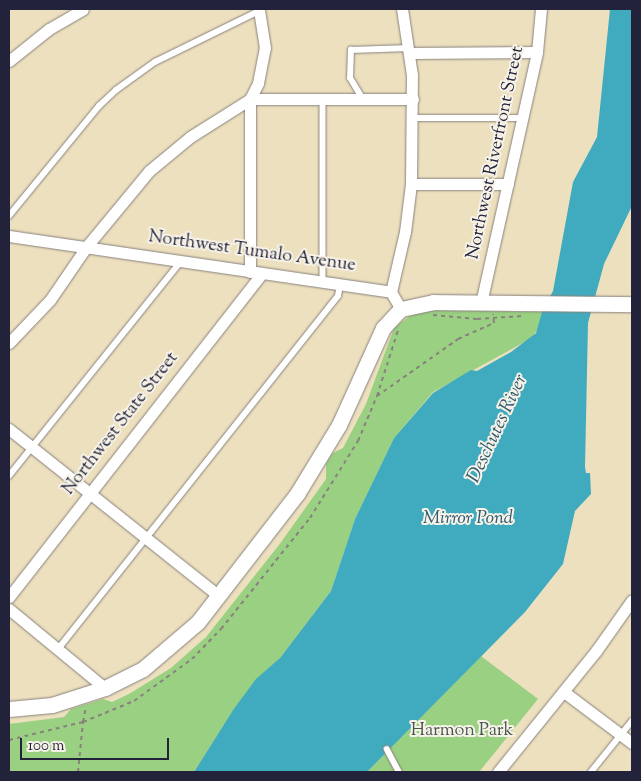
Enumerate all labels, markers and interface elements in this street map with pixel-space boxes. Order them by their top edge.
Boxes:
street label: Northwest Riverfront Street [463,44,529,262]
street label: Northwest Tumalo Avenue [147,227,357,277]
street label: Northwest State Street [58,348,184,500]
water label: Deschutes River [463,371,533,487]
water label: Mirror Pond [423,508,513,530]
park label: Harmon Park [411,720,513,742]
scale bar [22,728,171,760]
text: 100 m [28,736,64,757]

